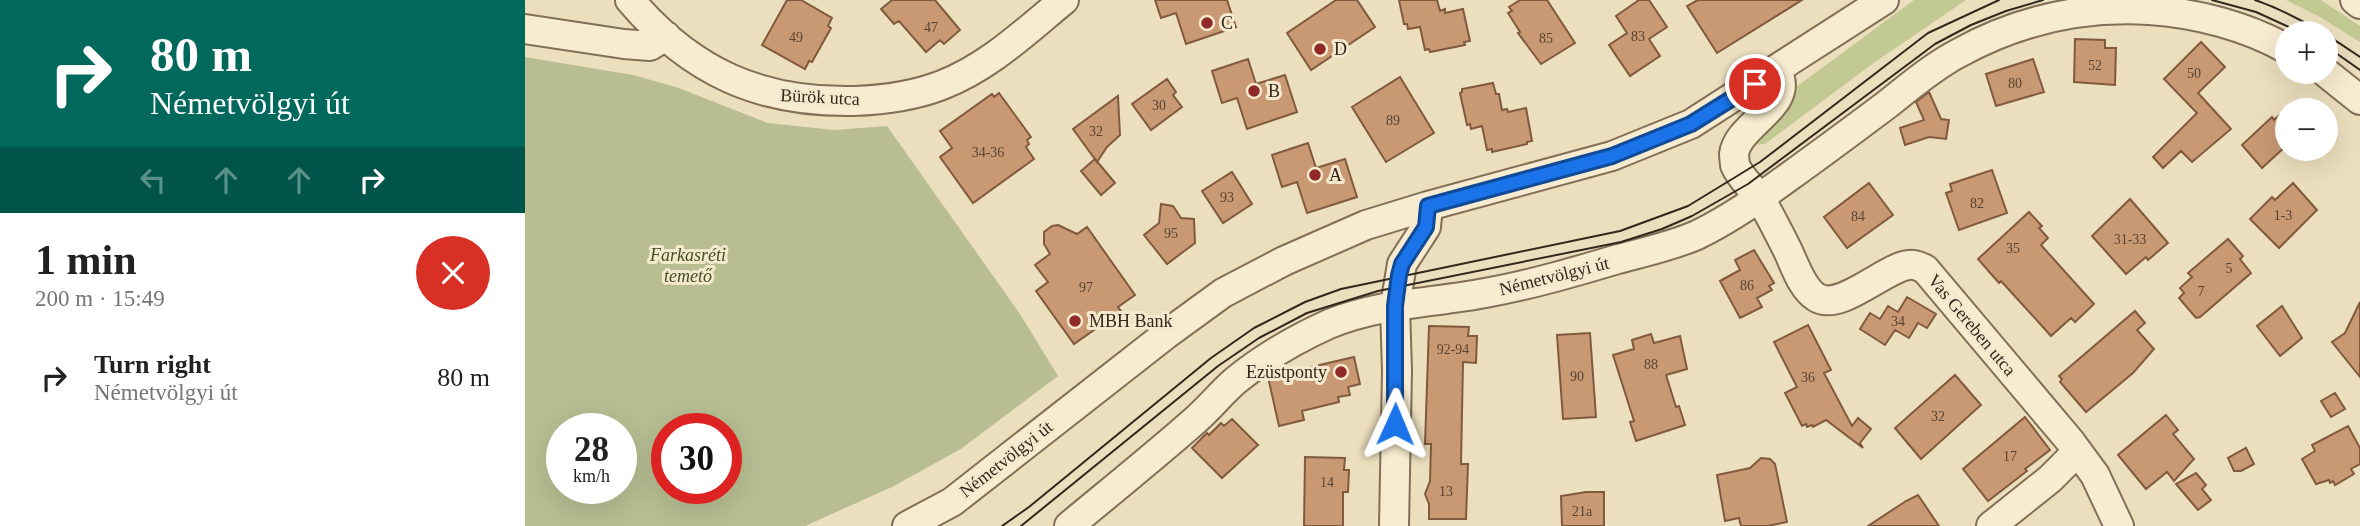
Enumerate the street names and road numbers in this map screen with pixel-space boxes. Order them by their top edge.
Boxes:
street label: Bürök utca [780,85,860,109]
street label: Németvölgyi út [1497,253,1611,299]
street label: Vas Gereben utca [1924,270,2020,380]
street label: Németvölgyi út [956,416,1056,502]

